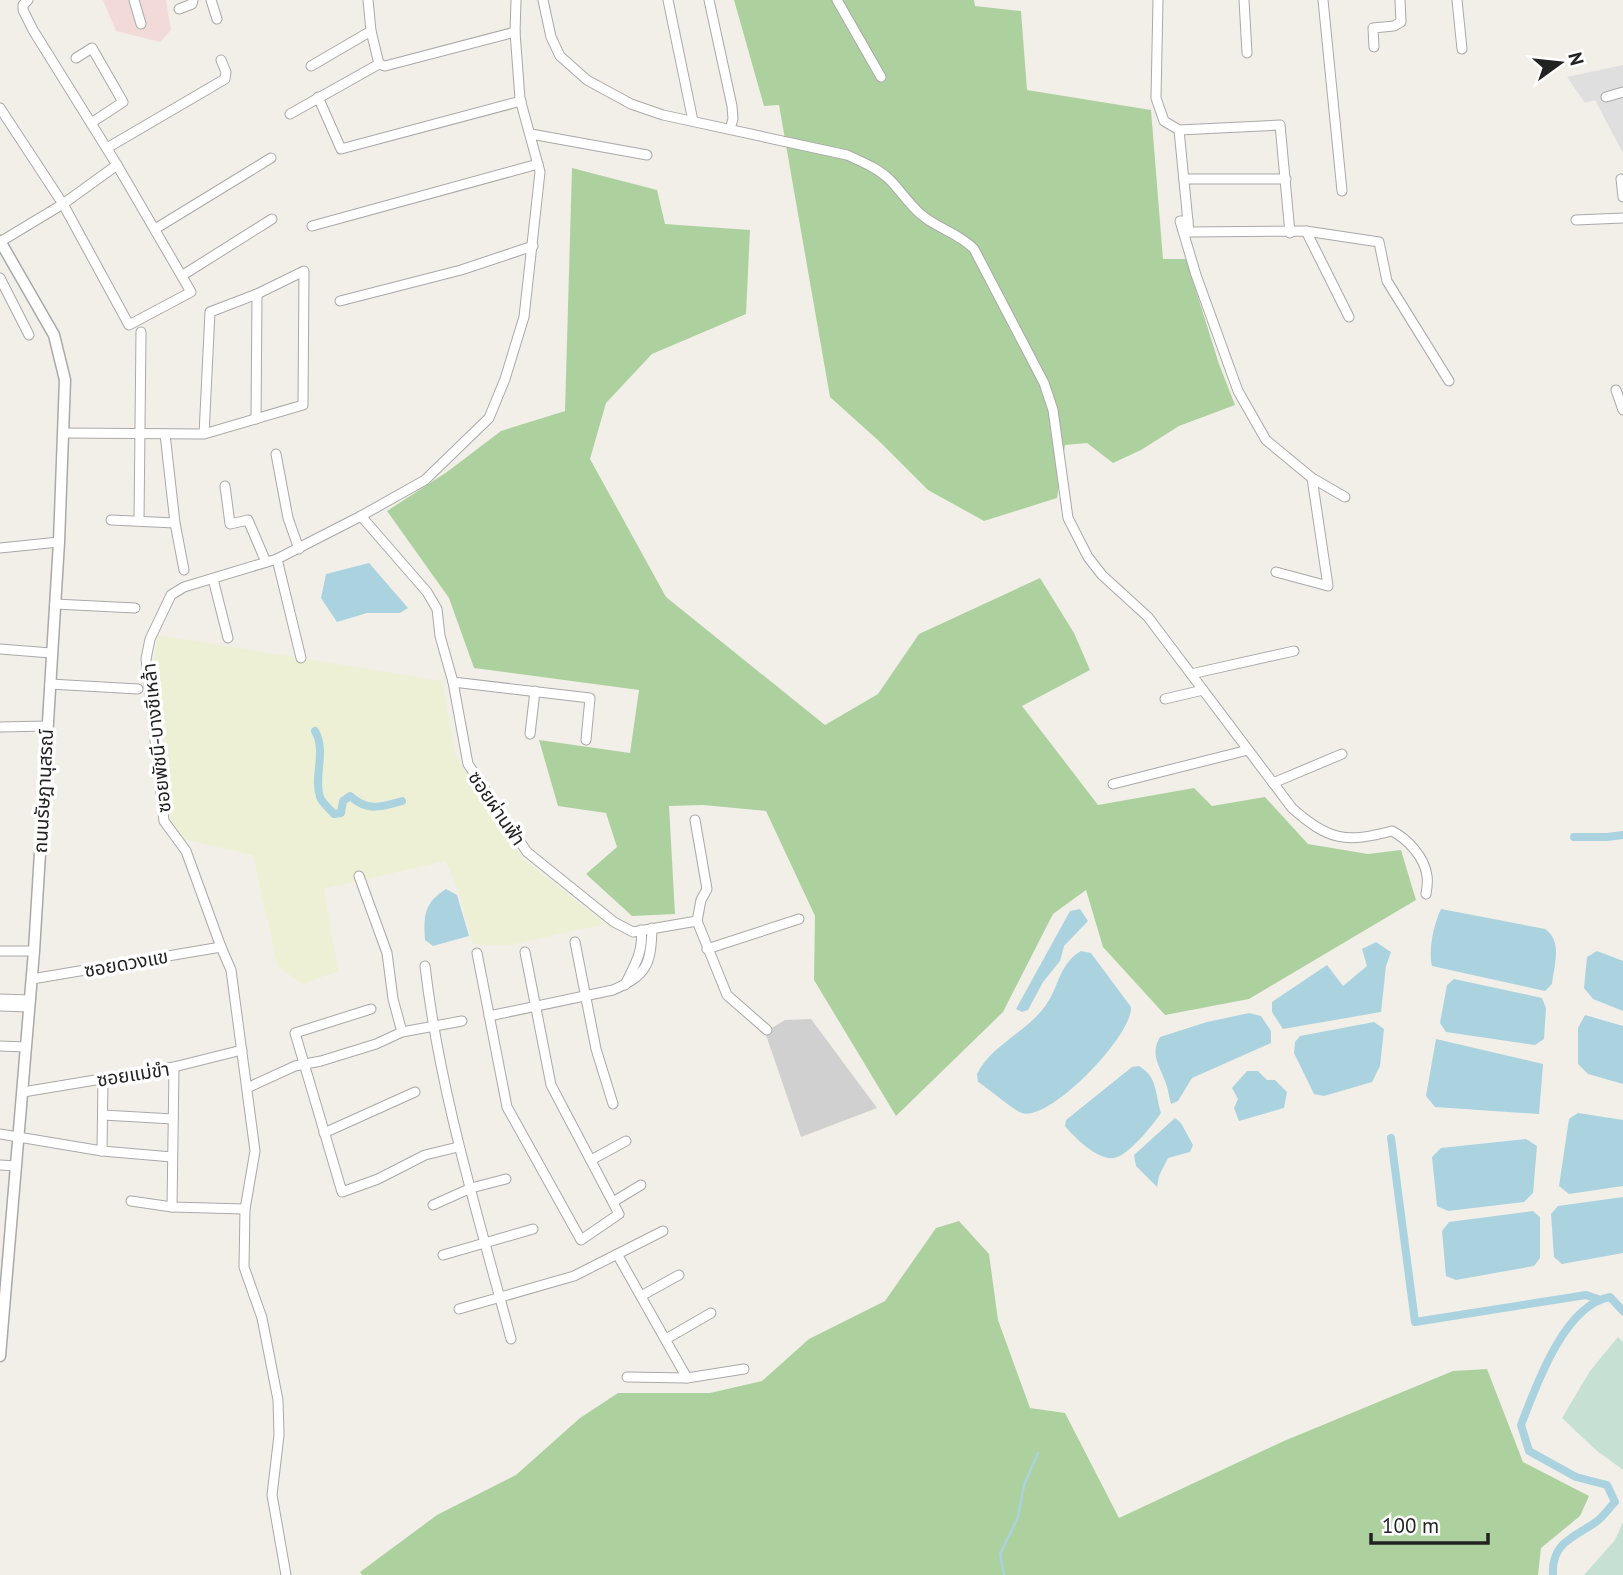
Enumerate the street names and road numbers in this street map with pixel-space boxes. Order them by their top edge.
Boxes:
street label: ซอยพัชนี-บางชีเหล้า [136,662,176,814]
street label: ถนนรัษฎานุสรณ์ [28,728,58,854]
street label: ซอยผ่านฟ้า [463,766,531,850]
street label: ซอยดวงแข [82,944,170,982]
street label: ซอยแม่ขำ [95,1056,171,1092]

